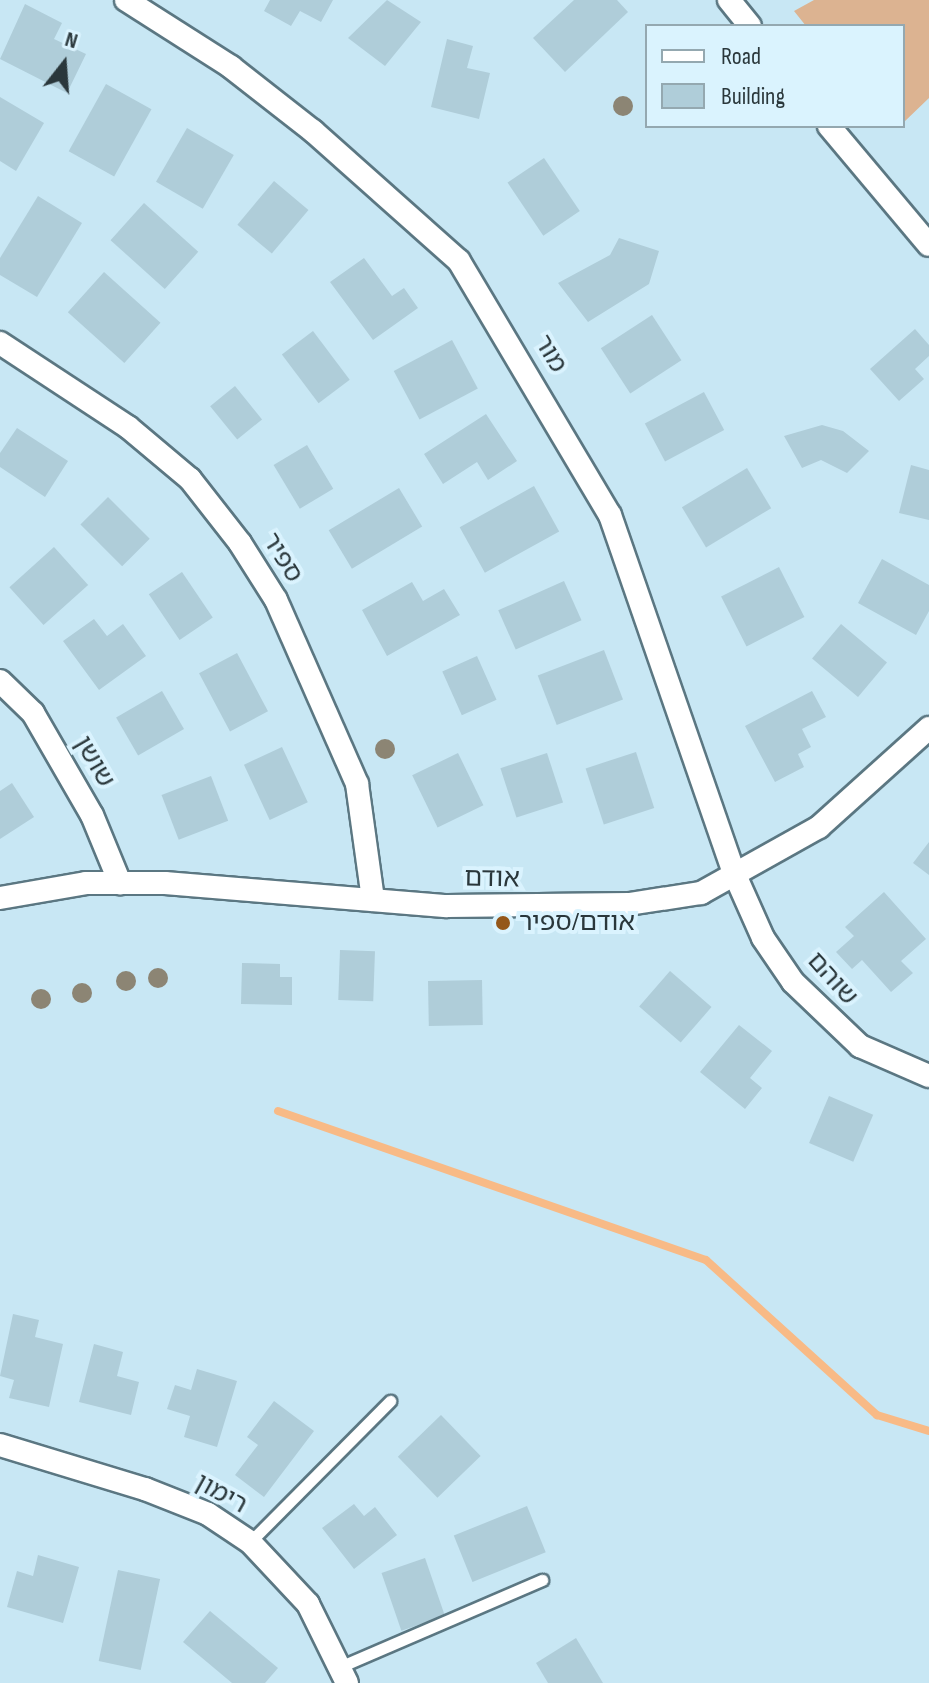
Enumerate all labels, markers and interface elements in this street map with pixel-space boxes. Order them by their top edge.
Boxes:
north arrow [24,24,104,104]
legend [645,24,905,128]
text: N [62,26,81,55]
text: Road [721,42,761,71]
text: Building [721,82,785,111]
street label: מור [527,330,573,378]
street label: ספיר [255,527,309,589]
street label: שושן [67,731,121,793]
street label: אודם [464,863,520,895]
place label: אודם/ספיר [519,907,635,939]
marker: אודם/ספיר [494,914,512,932]
street label: שוהם [800,946,864,1012]
street label: רימון [190,1467,252,1521]

